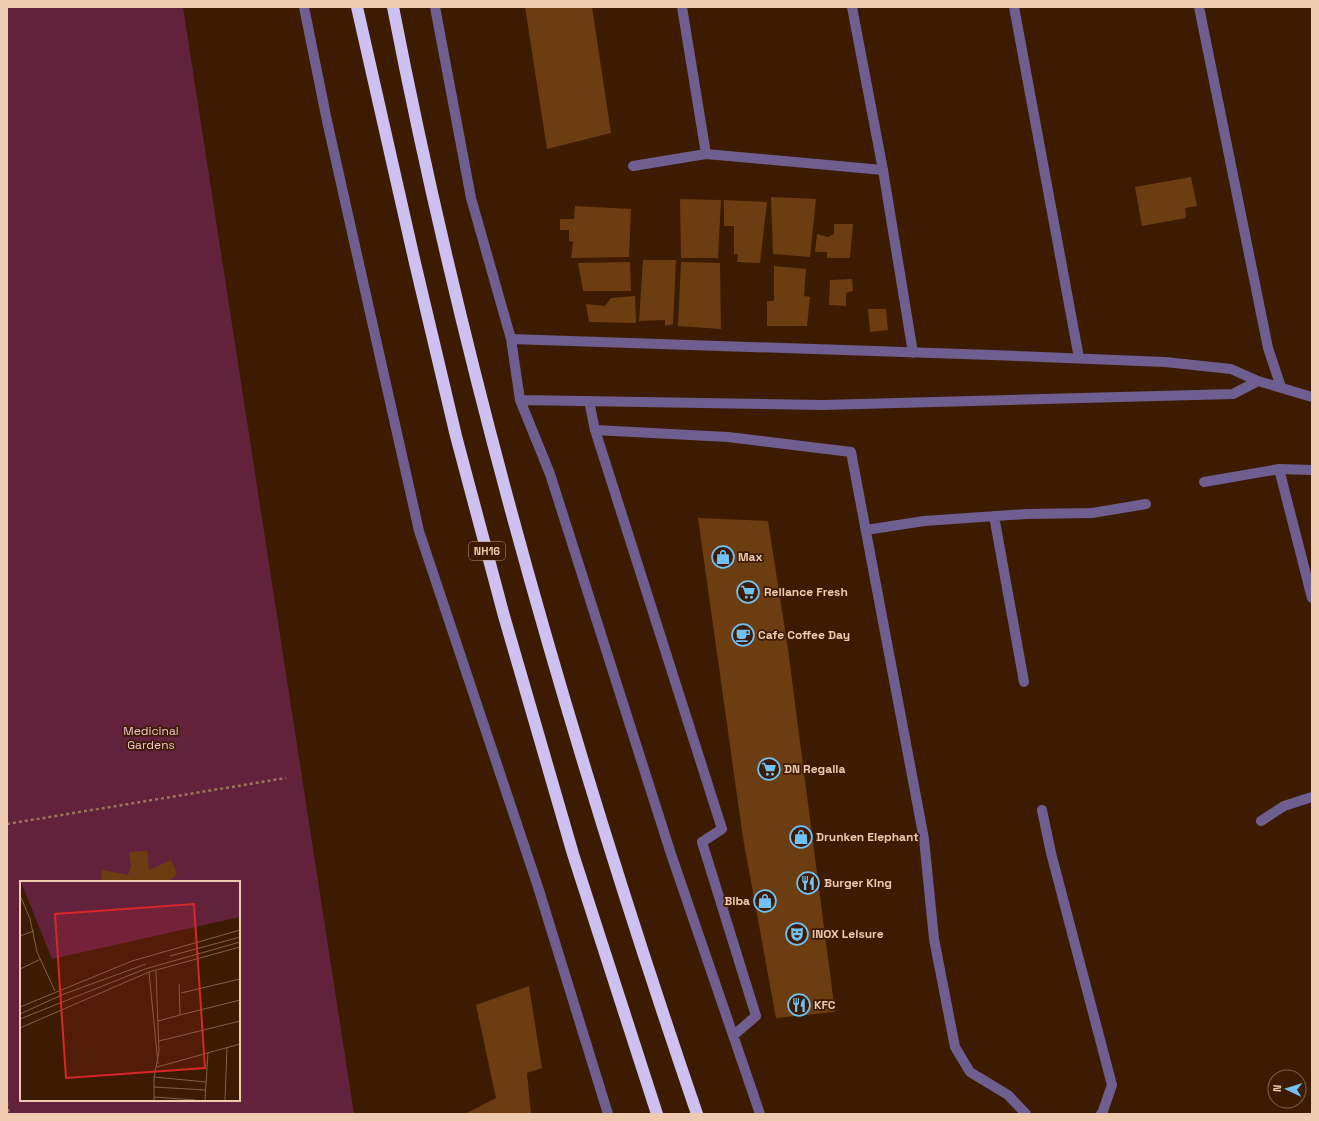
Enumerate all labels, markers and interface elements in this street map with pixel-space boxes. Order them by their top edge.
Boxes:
road number: NH16 [469,542,505,560]
shop icon: Max [710,544,736,570]
place label: Max [738,549,763,565]
supermarket icon: Reliance Fresh [735,579,761,605]
place label: Reliance Fresh [764,584,848,600]
cafe icon: Cafe Coffee Day [730,622,756,648]
place label: Cafe Coffee Day [758,627,850,643]
park label: Medicinal Gardens [123,723,179,753]
supermarket icon: DN Regalia [756,756,782,782]
place label: DN Regalia [784,761,846,777]
shop icon: Drunken Elephant [788,824,814,850]
place label: Drunken Elephant [816,829,919,845]
restaurant icon: Burger King [795,870,821,896]
place label: Burger King [824,875,892,891]
inset map [20,881,240,1101]
shop icon: Biba [752,888,778,914]
place label: Biba [724,893,750,909]
theatre icon: INOX Leisure [784,921,810,947]
place label: INOX Leisure [812,926,884,942]
restaurant icon: KFC [786,992,812,1018]
place label: KFC [814,997,836,1013]
north arrow [1267,1069,1307,1109]
text: N [1270,1084,1284,1092]

